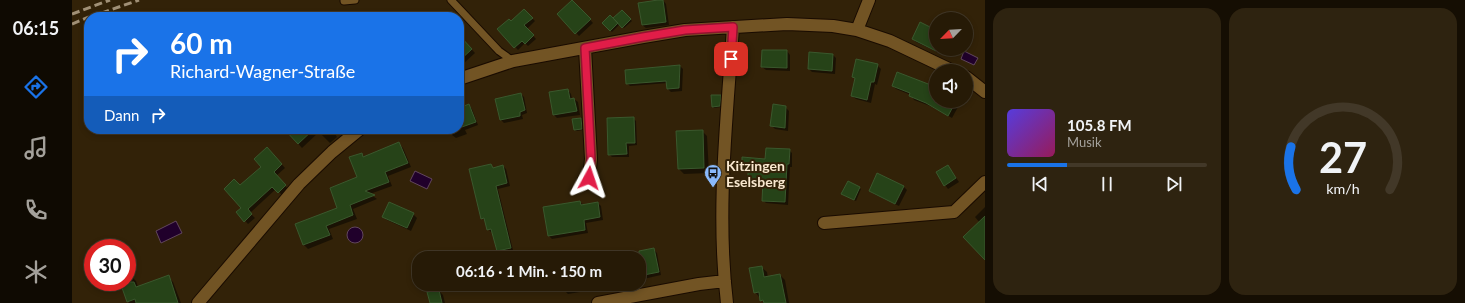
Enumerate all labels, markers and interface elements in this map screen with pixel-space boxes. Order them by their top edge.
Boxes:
north arrow [929,12,973,56]
map controls [929,12,973,108]
text: 06:15 [13,17,59,39]
text: 60 m [170,26,233,60]
icon: right [104,28,156,80]
pin [714,42,748,76]
icon: arrive [720,48,742,70]
text: Richard-Wagner-Straße [170,60,355,82]
button: sound [929,64,973,108]
icon: directions [22,73,50,101]
icon: right [147,104,169,126]
text: Dann [104,106,139,124]
text: 105.8 FM [1067,116,1132,134]
text: 27 [1319,131,1367,181]
icon: music [22,134,50,162]
text: Musik [1067,134,1102,150]
position arrow [568,157,610,199]
place label: Kitzingen Eselsberg [726,157,786,190]
bus stop icon: Kitzingen Eselsberg [703,163,723,188]
icon: previous [1029,173,1051,195]
icon: pause [1096,173,1118,195]
icon: next [1163,173,1185,195]
text: km/h [1326,179,1360,196]
icon: phone [22,196,50,224]
speed limit sign: 30 [84,239,136,291]
icon: climate [22,258,50,286]
text: 06:16 · 1 Min. · 150 m [456,262,602,280]

